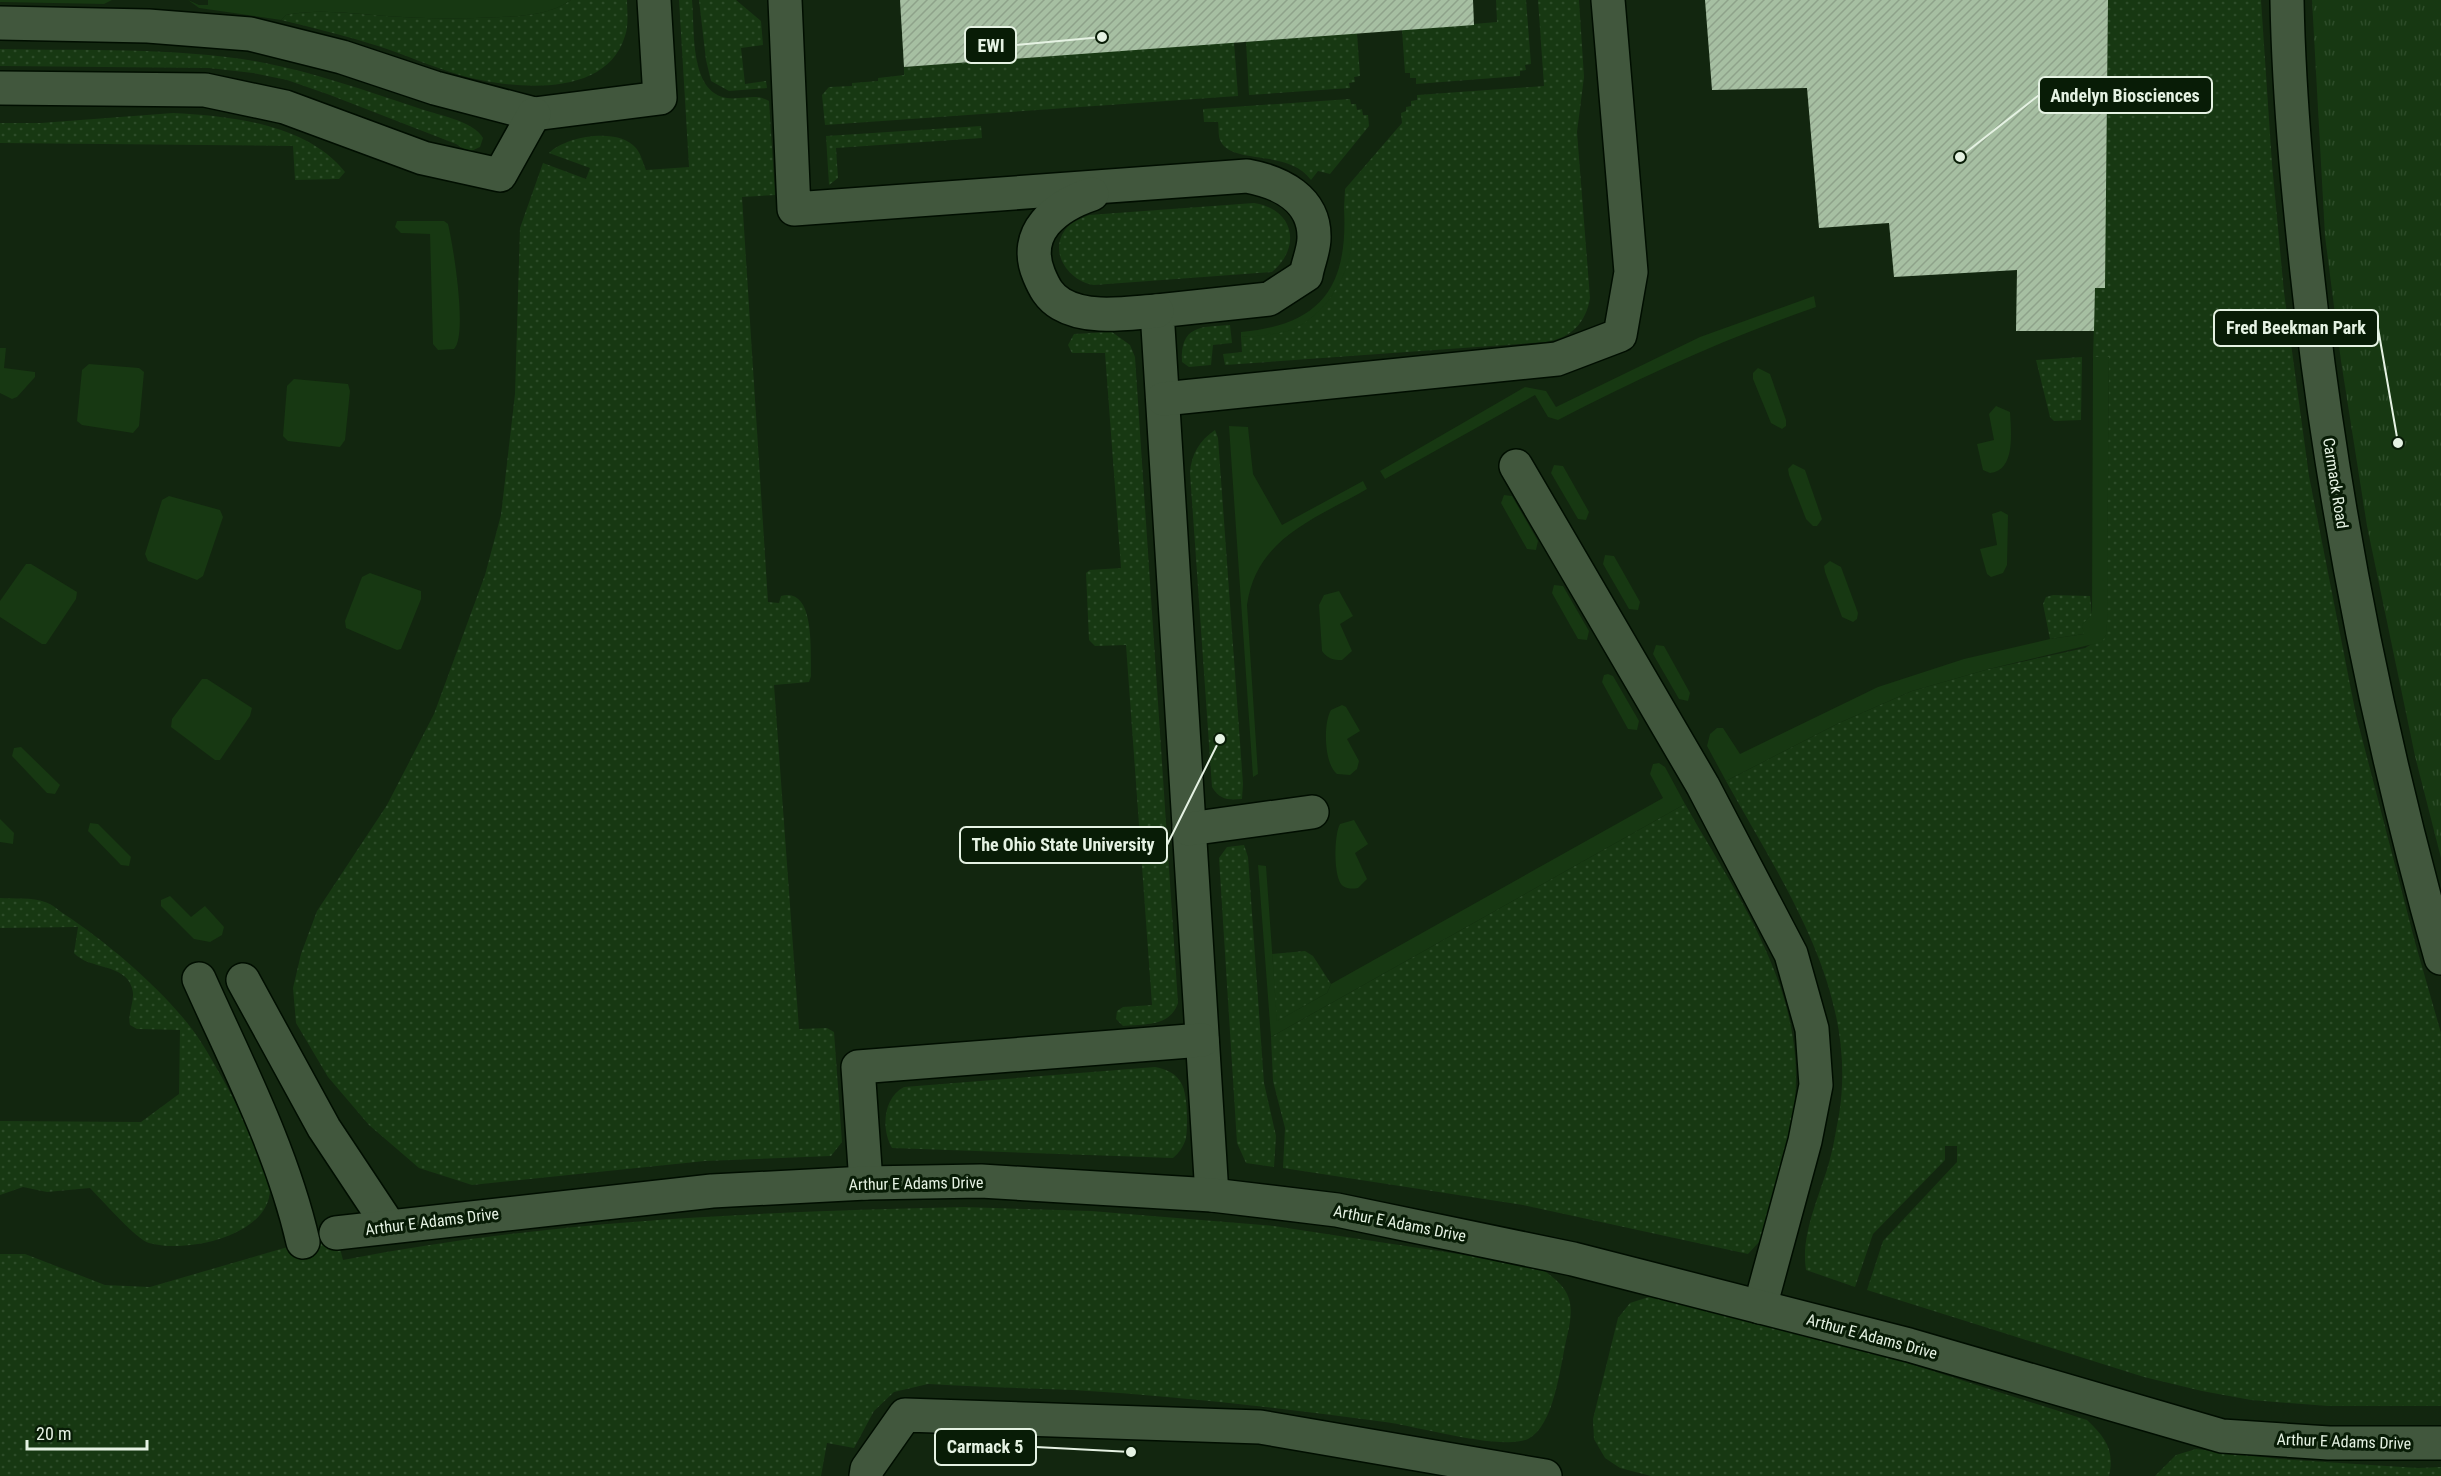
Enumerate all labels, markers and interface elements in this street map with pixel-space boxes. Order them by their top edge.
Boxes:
callout: EWI [965,27,1016,63]
text: EWI [977,35,1005,56]
callout: Andelyn Biosciences [2039,77,2212,113]
text: Andelyn Biosciences [2050,85,2200,106]
callout: Fred Beekman Park [2214,310,2378,346]
text: Fred Beekman Park [2226,317,2366,338]
street label: Carmack Road [2319,436,2352,530]
callout: The Ohio State University [960,827,1167,863]
text: The Ohio State University [971,834,1155,855]
street label: Arthur E Adams Drive [849,1173,983,1194]
street label: Arthur E Adams Drive [1332,1201,1468,1246]
street label: Arthur E Adams Drive [364,1204,500,1239]
street label: Arthur E Adams Drive [1804,1310,1939,1363]
scale bar [27,1413,147,1451]
text: 20 m [36,1423,71,1444]
callout: Carmack 5 [935,1429,1036,1465]
street label: Arthur E Adams Drive [2276,1430,2412,1453]
text: Carmack 5 [947,1436,1023,1457]

